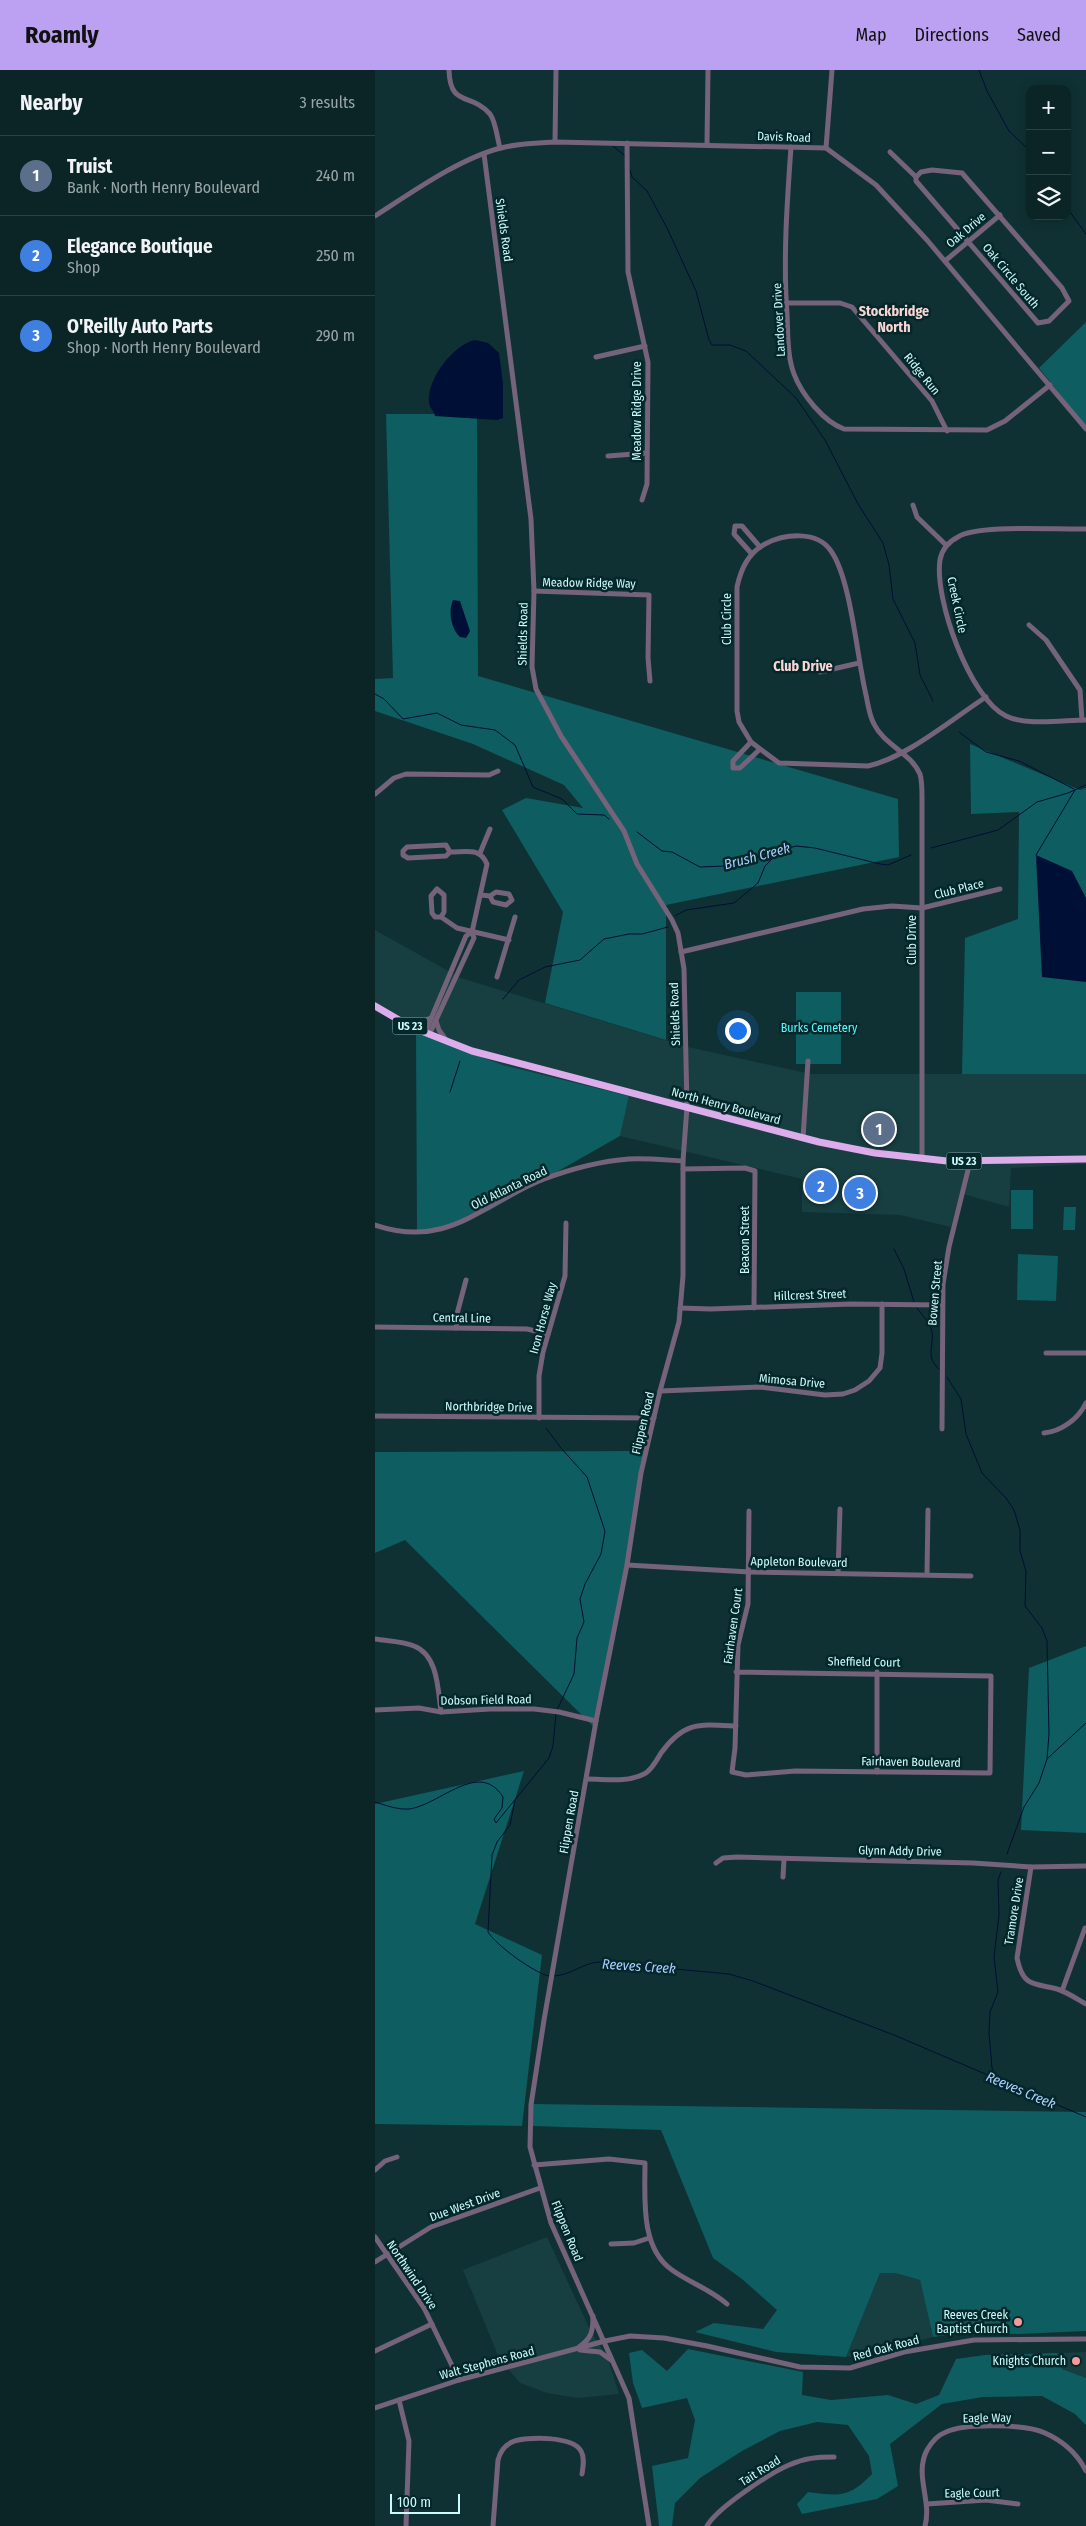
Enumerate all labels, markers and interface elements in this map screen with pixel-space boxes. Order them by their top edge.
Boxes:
text: Roamly [25,21,99,49]
text: Map [855,24,887,46]
text: Directions [915,24,989,46]
text: Saved [1017,24,1061,46]
map controls [1026,85,1071,220]
button: + [1026,85,1071,130]
text: Nearby [20,90,82,116]
text: 3 results [299,93,355,112]
street label: Davis Road [757,129,811,145]
button: − [1026,130,1071,175]
text: Truist [67,155,113,178]
text: 1 [33,166,39,185]
text: 240 m [316,166,355,185]
button: layers [1026,175,1071,220]
text: Bank · North Henry Boulevard [67,178,260,197]
street label: Shields Road [493,198,515,262]
street label: Oak Drive [943,209,989,251]
text: Elegance Boutique [67,235,213,258]
street label: Oak Circle South [980,241,1042,311]
text: 2 [32,246,40,265]
text: 250 m [316,246,355,265]
text: Shop [67,258,100,277]
street label: Landover Drive [770,283,788,357]
district label: Stockbridge North [859,303,929,336]
text: O'Reilly Auto Parts [67,315,213,338]
text: 3 [32,326,40,345]
text: 290 m [316,326,355,345]
text: Shop · North Henry Boulevard [67,338,261,357]
street label: Ridge Run [901,350,943,398]
street label: Meadow Ridge Drive [630,361,644,461]
street label: Meadow Ridge Way [542,575,637,591]
street label: Creek Circle [944,576,970,634]
street label: Club Circle [720,593,734,645]
street label: Shields Road [515,602,531,666]
district label: Club Drive [773,658,833,675]
water label: Brush Creek [722,839,792,873]
street label: Club Place [933,876,985,902]
street label: Club Drive [905,915,919,965]
street label: Shields Road [667,982,683,1046]
road number: US 23 [393,1018,427,1034]
your location [725,1018,751,1044]
park label: Burks Cemetery [781,1021,858,1035]
street label: North Henry Boulevard [670,1085,782,1127]
pin: 1 [863,1110,895,1148]
road number: US 23 [947,1152,981,1170]
street label: Old Atlanta Road [469,1164,549,1212]
pin: 2 [805,1167,837,1205]
pin: 3 [844,1174,876,1212]
street label: Beacon Street [738,1206,752,1274]
street label: Bowen Street [925,1260,945,1326]
street label: Iron Horse Way [527,1280,559,1355]
street label: Hillcrest Street [773,1287,847,1303]
street label: Central Line [433,1310,491,1326]
street label: Mimosa Drive [758,1371,826,1391]
street label: Flippen Road [629,1390,657,1456]
street label: Northbridge Drive [445,1399,533,1415]
street label: Appleton Boulevard [750,1554,848,1570]
street label: Fairhaven Court [721,1587,745,1665]
street label: Sheffield Court [827,1654,901,1670]
street label: Dobson Field Road [440,1692,532,1708]
street label: Fairhaven Boulevard [861,1754,961,1770]
street label: Flippen Road [557,1789,581,1855]
street label: Glynn Addy Drive [858,1843,942,1859]
street label: Tramore Drive [1002,1876,1026,1946]
water label: Reeves Creek [602,1955,676,1978]
water label: Reeves Creek [983,2068,1058,2113]
street label: Due West Drive [428,2186,502,2224]
street label: Flippen Road [549,2199,585,2263]
street label: Northwind Drive [384,2238,440,2312]
place label: Reeves Creek Baptist Church [936,2308,1008,2336]
marker: Reeves Creek Baptist Church [1012,2316,1024,2328]
street label: Red Oak Road [851,2332,921,2364]
street label: Walt Stephens Road [438,2344,536,2382]
place label: Knights Church [993,2354,1066,2368]
marker: Knights Church [1070,2355,1082,2367]
street label: Eagle Way [963,2411,1012,2425]
street label: Tait Road [737,2453,783,2489]
street label: Eagle Court [944,2486,1000,2500]
scale bar [390,2491,460,2514]
text: 100 m [397,2494,431,2511]

